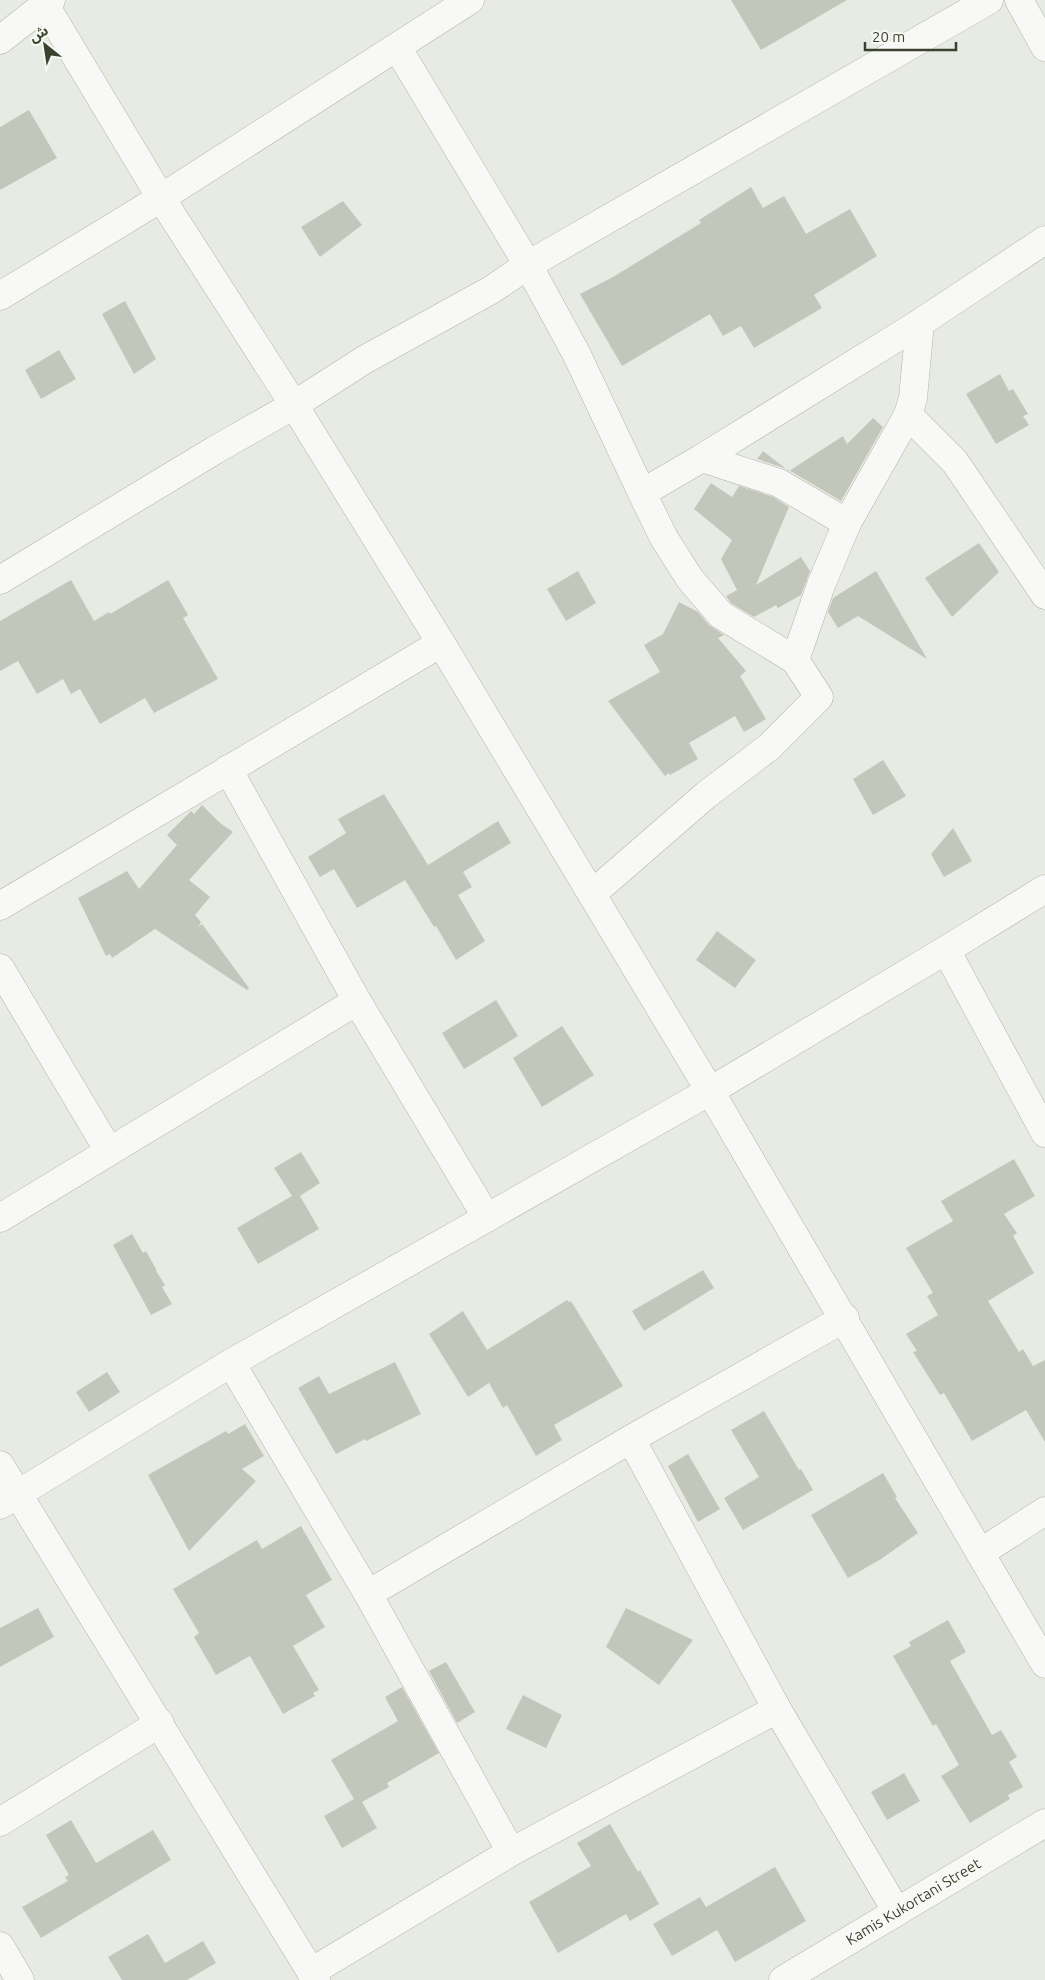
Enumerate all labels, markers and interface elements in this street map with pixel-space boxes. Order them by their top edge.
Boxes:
north arrow [20,20,70,70]
scale bar [865,20,956,52]
text: ش [26,22,51,45]
text: 20 m [872,28,905,45]
street label: Kamis Kukortani Street [843,1855,984,1948]

